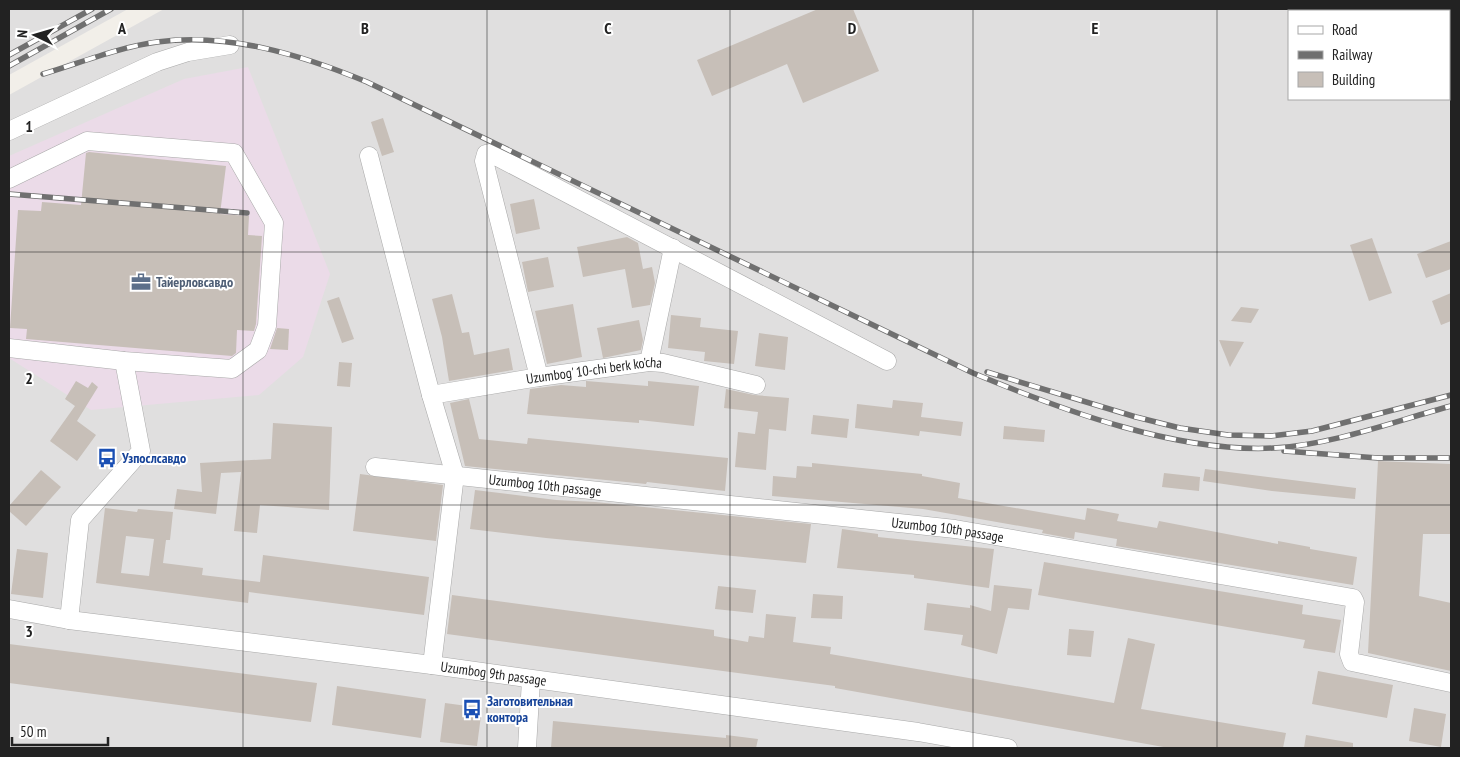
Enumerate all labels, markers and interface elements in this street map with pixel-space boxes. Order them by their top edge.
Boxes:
north arrow [10,10,60,60]
legend [1288,10,1450,100]
text: A [117,18,127,38]
text: B [361,18,369,38]
text: C [604,18,612,38]
text: D [848,18,857,38]
text: E [1092,18,1099,38]
text: Road [1332,20,1358,39]
text: N [13,29,31,38]
text: Railway [1332,45,1373,64]
text: Building [1332,70,1375,89]
text: 1 [25,116,33,136]
office icon: Тайерловсавдо [130,271,152,293]
place label: Тайерловсавдо [156,273,233,291]
street label: Uzumbog' 10-chi berk ko'cha [525,353,663,388]
text: 2 [25,368,33,388]
bus stop icon: Узпослсавдо [96,447,118,469]
place label: Узпослсавдо [121,449,186,467]
street label: Uzumbog 10th passage [488,470,602,500]
street label: Uzumbog 10th passage [891,513,1005,546]
text: 3 [25,621,33,641]
street label: Uzumbog 9th passage [440,657,548,690]
place label: Заготовительная контора [487,692,573,726]
bus stop icon: Заготовительная контора [461,698,483,720]
scale bar [12,714,109,746]
text: 50 m [20,722,46,741]

